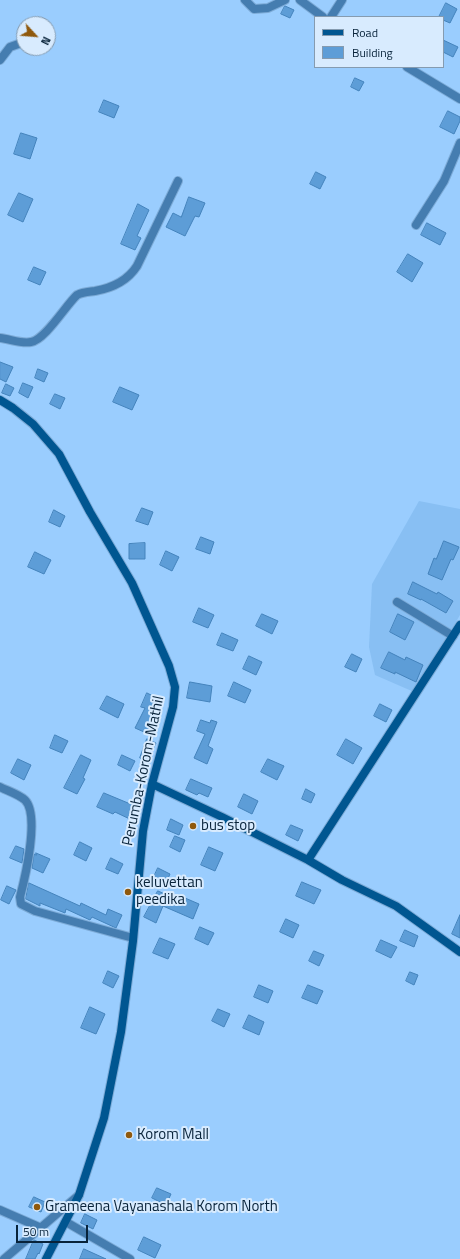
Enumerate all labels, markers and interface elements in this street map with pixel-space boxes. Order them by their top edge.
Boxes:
north arrow [16,16,56,56]
legend [314,16,444,68]
text: Road [352,23,378,42]
text: N [37,34,55,48]
text: Building [352,43,393,62]
street label: Perumba-Korom-Mathil [119,695,169,847]
place label: bus stop [201,817,255,835]
marker: bus stop [188,821,198,831]
place label: keluvettan peedika [136,874,203,909]
marker: keluvettan peedika [123,887,133,897]
place label: Korom Mall [137,1126,209,1144]
marker: Korom Mall [124,1130,134,1140]
place label: Grameena Vayanashala Korom North [45,1198,278,1216]
marker: Grameena Vayanashala Korom North [32,1202,42,1212]
scale bar [18,1217,90,1243]
text: 50 m [23,1222,49,1241]

